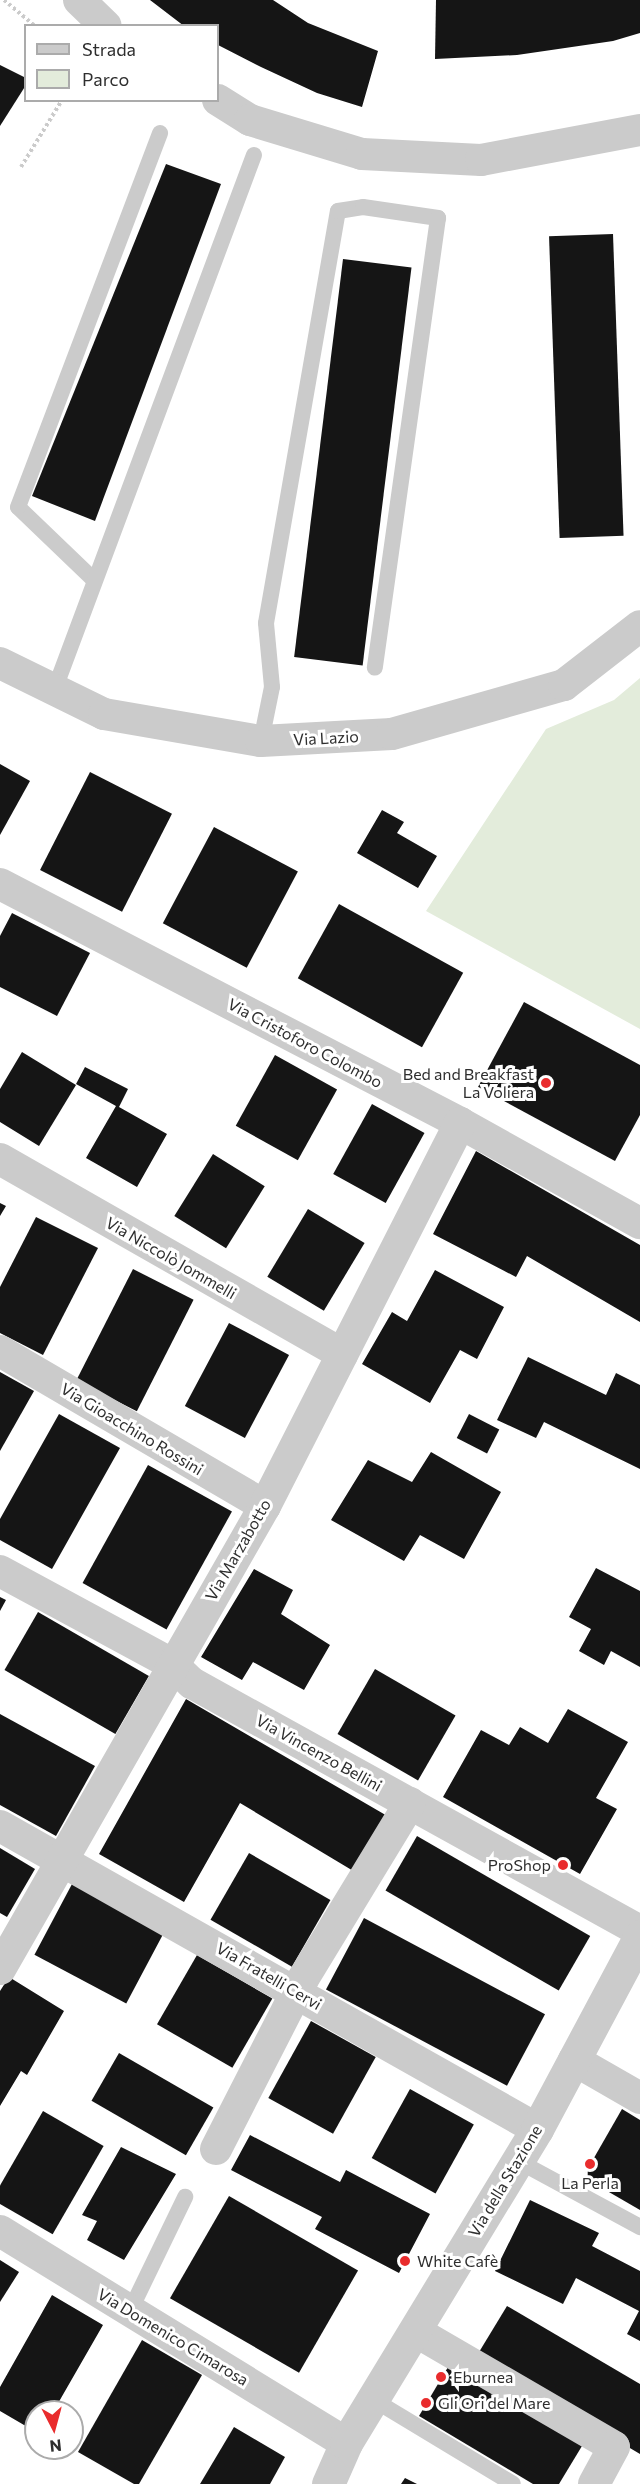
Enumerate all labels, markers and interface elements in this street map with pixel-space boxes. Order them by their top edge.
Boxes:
legend [24,24,219,102]
text: Strada [82,38,136,60]
text: Parco [82,68,129,90]
street label: Via Lazio [293,727,359,749]
street label: Via Cristoforo Colombo [224,994,386,1092]
place label: Bed and Breakfast La Voliera [403,1064,534,1102]
marker: Bed and Breakfast La Voliera [539,1076,553,1090]
street label: Via Niccolò Jommelli [102,1213,240,1303]
street label: Via Gioacchino Rossini [57,1379,207,1479]
street label: Via Marzabotto [201,1496,275,1604]
street label: Via Vincenzo Bellini [253,1710,385,1796]
place label: ProShop [488,1855,551,1875]
marker: ProShop [556,1858,570,1872]
street label: Via Fratelli Cervi [213,1938,325,2014]
street label: Via della Stazione [464,2122,546,2240]
marker: La Perla [583,2157,597,2171]
place label: La Perla [561,2173,619,2193]
place label: White Cafè [417,2251,498,2271]
marker: White Cafè [398,2254,412,2268]
street label: Via Domenico Cimarosa [94,2284,252,2390]
place label: Eburnea [453,2367,513,2387]
marker: Eburnea [434,2370,448,2384]
place label: Gli Ori del Mare [438,2393,550,2413]
marker: Gli Ori del Mare [419,2396,433,2410]
north arrow [24,2400,84,2460]
text: N [49,2436,63,2456]

